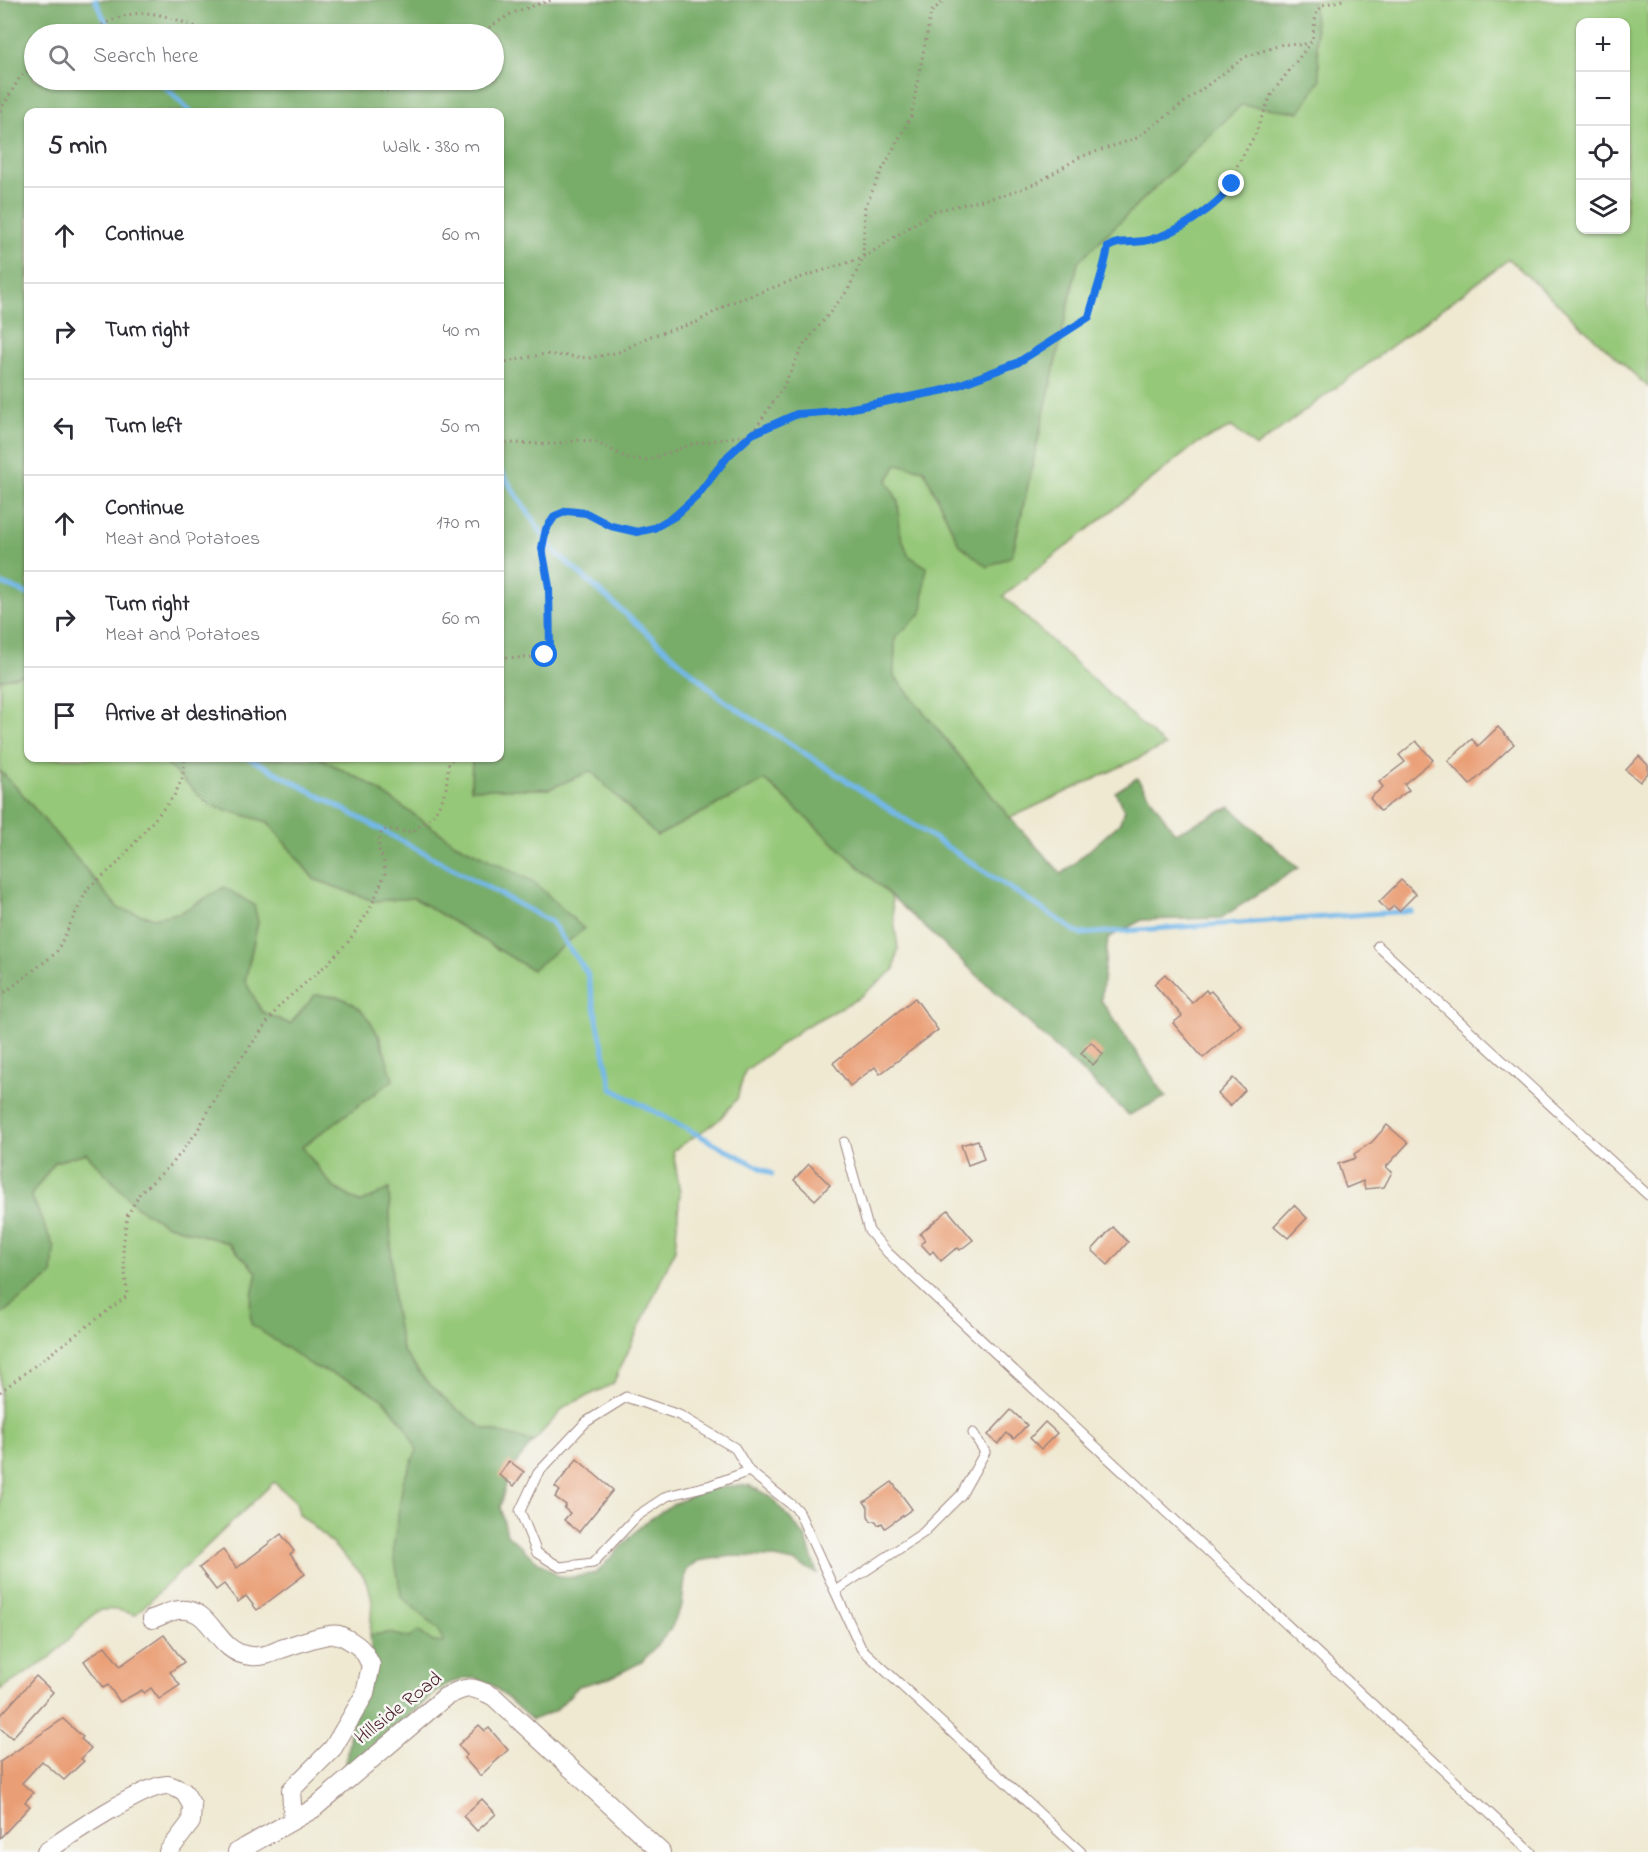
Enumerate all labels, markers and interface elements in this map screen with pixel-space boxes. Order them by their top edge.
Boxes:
map controls [1576,18,1630,234]
button: + [1576,18,1630,72]
search box [24,24,504,90]
icon: search [45,41,78,74]
text: Search here [93,41,198,73]
button: − [1576,72,1630,126]
button: locate [1576,126,1630,180]
text: 5 min [48,128,107,166]
text: Walk · 380 m [382,133,480,162]
route end [1218,170,1244,196]
button: layers [1576,180,1630,234]
icon: ahead [48,219,81,252]
text: Continue [105,219,184,251]
text: 60 m [442,221,480,250]
icon: right [48,315,81,348]
text: Turn right [105,315,190,347]
text: 40 m [443,317,480,346]
icon: left [48,411,81,444]
text: Turn left [105,411,182,443]
text: 50 m [439,413,480,442]
text: Continue [105,493,184,525]
icon: ahead [48,507,81,540]
text: 170 m [436,509,480,538]
text: Meat and Potatoes [105,525,260,554]
text: Turn right [105,589,190,621]
icon: right [48,603,81,636]
text: 60 m [442,605,480,634]
text: Meat and Potatoes [105,621,260,650]
route start [531,641,557,667]
icon: arrive [48,699,81,732]
text: Arrive at destination [105,699,287,731]
street label: Hillside Road [349,1665,449,1753]

